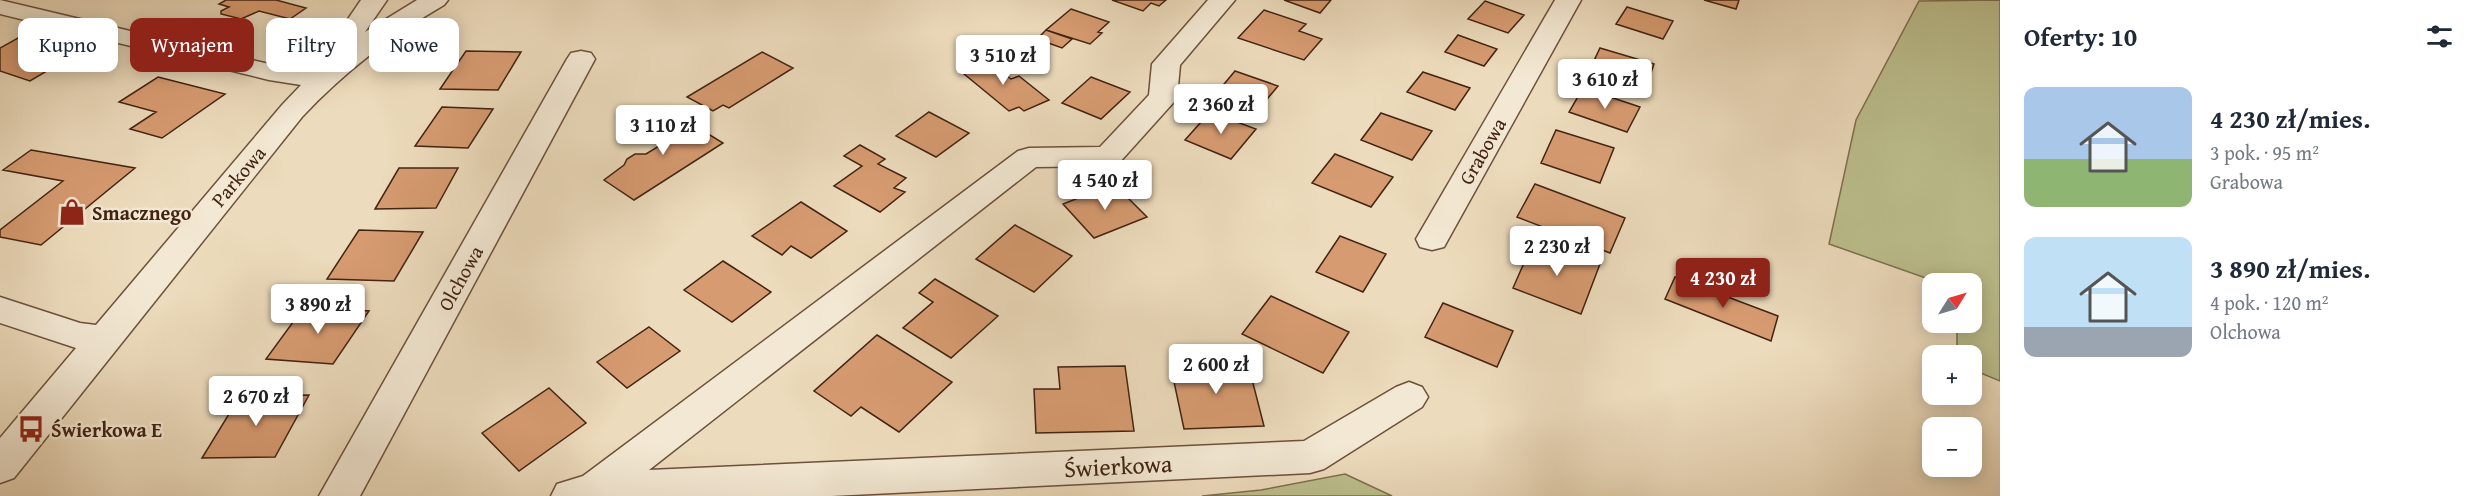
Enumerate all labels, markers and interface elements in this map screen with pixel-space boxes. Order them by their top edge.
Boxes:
text: Oferty: 10 [2024,17,2137,56]
chip: Kupno [18,18,118,72]
chip: Wynajem [130,18,254,72]
chip: Filtry [266,18,357,72]
chip: Nowe [369,18,459,72]
icon: filters [2423,20,2456,53]
pin: 3 510 zł [941,35,1065,86]
text: 3 510 zł [970,40,1036,69]
pin: 3 610 zł [1543,59,1667,110]
text: 3 610 zł [1572,64,1638,93]
pin: 2 360 zł [1159,84,1283,135]
text: 2 360 zł [1188,89,1254,118]
text: 4 230 zł/mies. [2210,99,2370,138]
pin: 3 110 zł [601,105,725,156]
text: 3 110 zł [630,110,696,139]
icon: home [2072,111,2144,183]
street label: Grabowa [1451,112,1513,190]
text: 3 pok. · 95 m² [2210,138,2319,167]
street label: Parkowa [204,139,272,213]
pin: 4 540 zł [1043,160,1167,211]
text: 4 540 zł [1072,165,1138,194]
text: Grabowa [2210,167,2283,196]
shop icon: Smacznego [57,197,87,227]
place label: Smacznego [92,198,192,227]
pin: 2 230 zł [1495,226,1619,277]
text: 2 230 zł [1524,231,1590,260]
street label: Olchowa [430,240,490,316]
text: 3 890 zł/mies. [2210,249,2370,288]
pin: 4 230 zł [1661,258,1785,309]
icon: home [2072,261,2144,333]
text: 4 230 zł [1690,263,1756,292]
north arrow [1922,273,1982,333]
map controls [1922,273,1982,477]
pin: 3 890 zł [256,284,380,335]
text: 4 pok. · 120 m² [2210,288,2329,317]
text: 3 890 zł [285,289,351,318]
text: Olchowa [2210,317,2281,346]
pin: 2 600 zł [1154,344,1278,395]
button: + [1922,345,1982,405]
text: 2 600 zł [1183,349,1249,378]
pin: 2 670 zł [194,376,318,427]
text: 2 670 zł [223,381,289,410]
bus stop icon: Świerkowa E [16,414,46,444]
place label: Świerkowa E [51,415,162,444]
button: − [1922,417,1982,477]
street label: Świerkowa [1063,446,1174,486]

